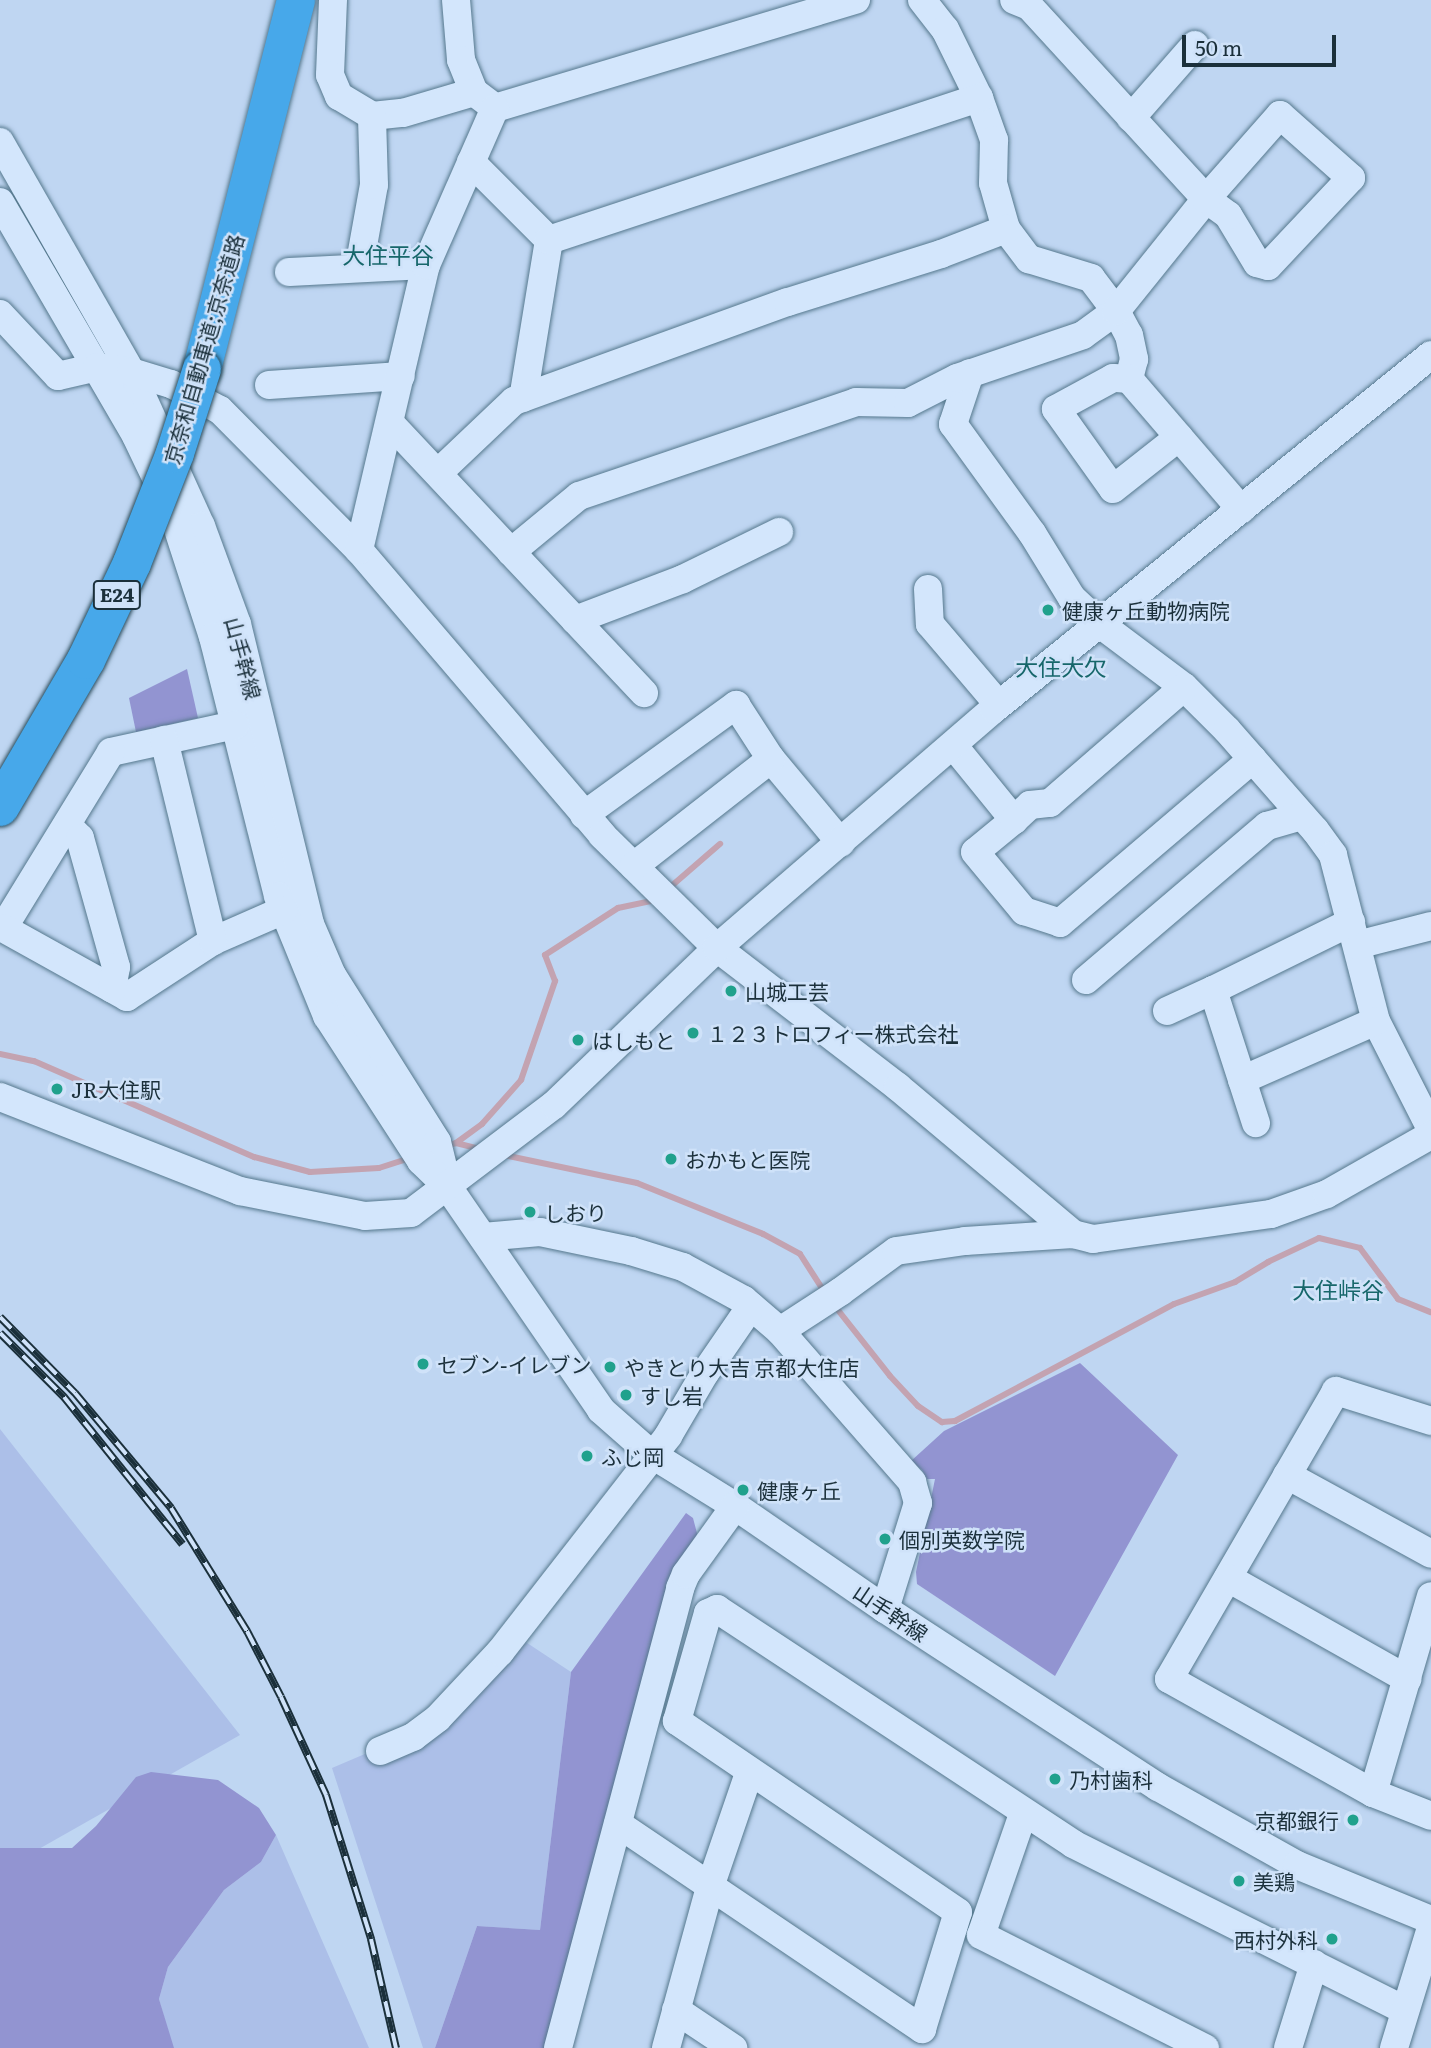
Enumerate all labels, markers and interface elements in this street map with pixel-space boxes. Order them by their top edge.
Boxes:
scale bar [1186,21,1340,65]
text: 50 m [1195,31,1242,62]
street label: 京奈和自動車道;京奈道路 [158,231,248,467]
district label: 大住平谷 [342,240,434,268]
road number: E24 [92,580,142,610]
place label: 健康ヶ丘動物病院 [1062,597,1230,623]
marker: 健康ヶ丘動物病院 [1040,602,1056,618]
street label: 山手幹線 [221,614,267,702]
district label: 大住大欠 [1015,652,1107,680]
place label: 山城工芸 [745,978,829,1004]
marker: 山城工芸 [723,983,739,999]
place label: １２３トロフィー株式会社 [707,1020,959,1046]
marker: １２３トロフィー株式会社 [685,1025,701,1041]
place label: はしもと [592,1027,676,1053]
marker: はしもと [570,1032,586,1048]
place label: JR大住駅 [71,1076,161,1102]
marker: JR大住駅 [49,1081,65,1097]
place label: おかもと医院 [685,1146,811,1172]
marker: おかもと医院 [663,1151,679,1167]
place label: しおり [544,1199,607,1225]
marker: しおり [522,1204,538,1220]
district label: 大住峠谷 [1292,1275,1384,1303]
place label: セブン-イレブン [437,1351,591,1377]
place label: やきとり大吉 京都大住店 [624,1354,859,1380]
marker: セブン-イレブン [415,1356,431,1372]
marker: やきとり大吉 京都大住店 [602,1359,618,1375]
place label: すし岩 [640,1382,703,1408]
marker: すし岩 [618,1387,634,1403]
place label: ふじ岡 [601,1443,664,1469]
marker: ふじ岡 [579,1448,595,1464]
place label: 健康ヶ丘 [757,1477,841,1503]
marker: 健康ヶ丘 [735,1482,751,1498]
place label: 個別英数学院 [899,1526,1025,1552]
marker: 個別英数学院 [877,1531,893,1547]
street label: 山手幹線 [849,1578,933,1646]
place label: 乃村歯科 [1069,1766,1153,1792]
marker: 乃村歯科 [1047,1771,1063,1787]
place label: 京都銀行 [1255,1807,1339,1833]
marker: 京都銀行 [1345,1812,1361,1828]
place label: 美鶏 [1253,1868,1295,1894]
marker: 美鶏 [1231,1873,1247,1889]
place label: 西村外科 [1234,1926,1318,1952]
marker: 西村外科 [1324,1931,1340,1947]

